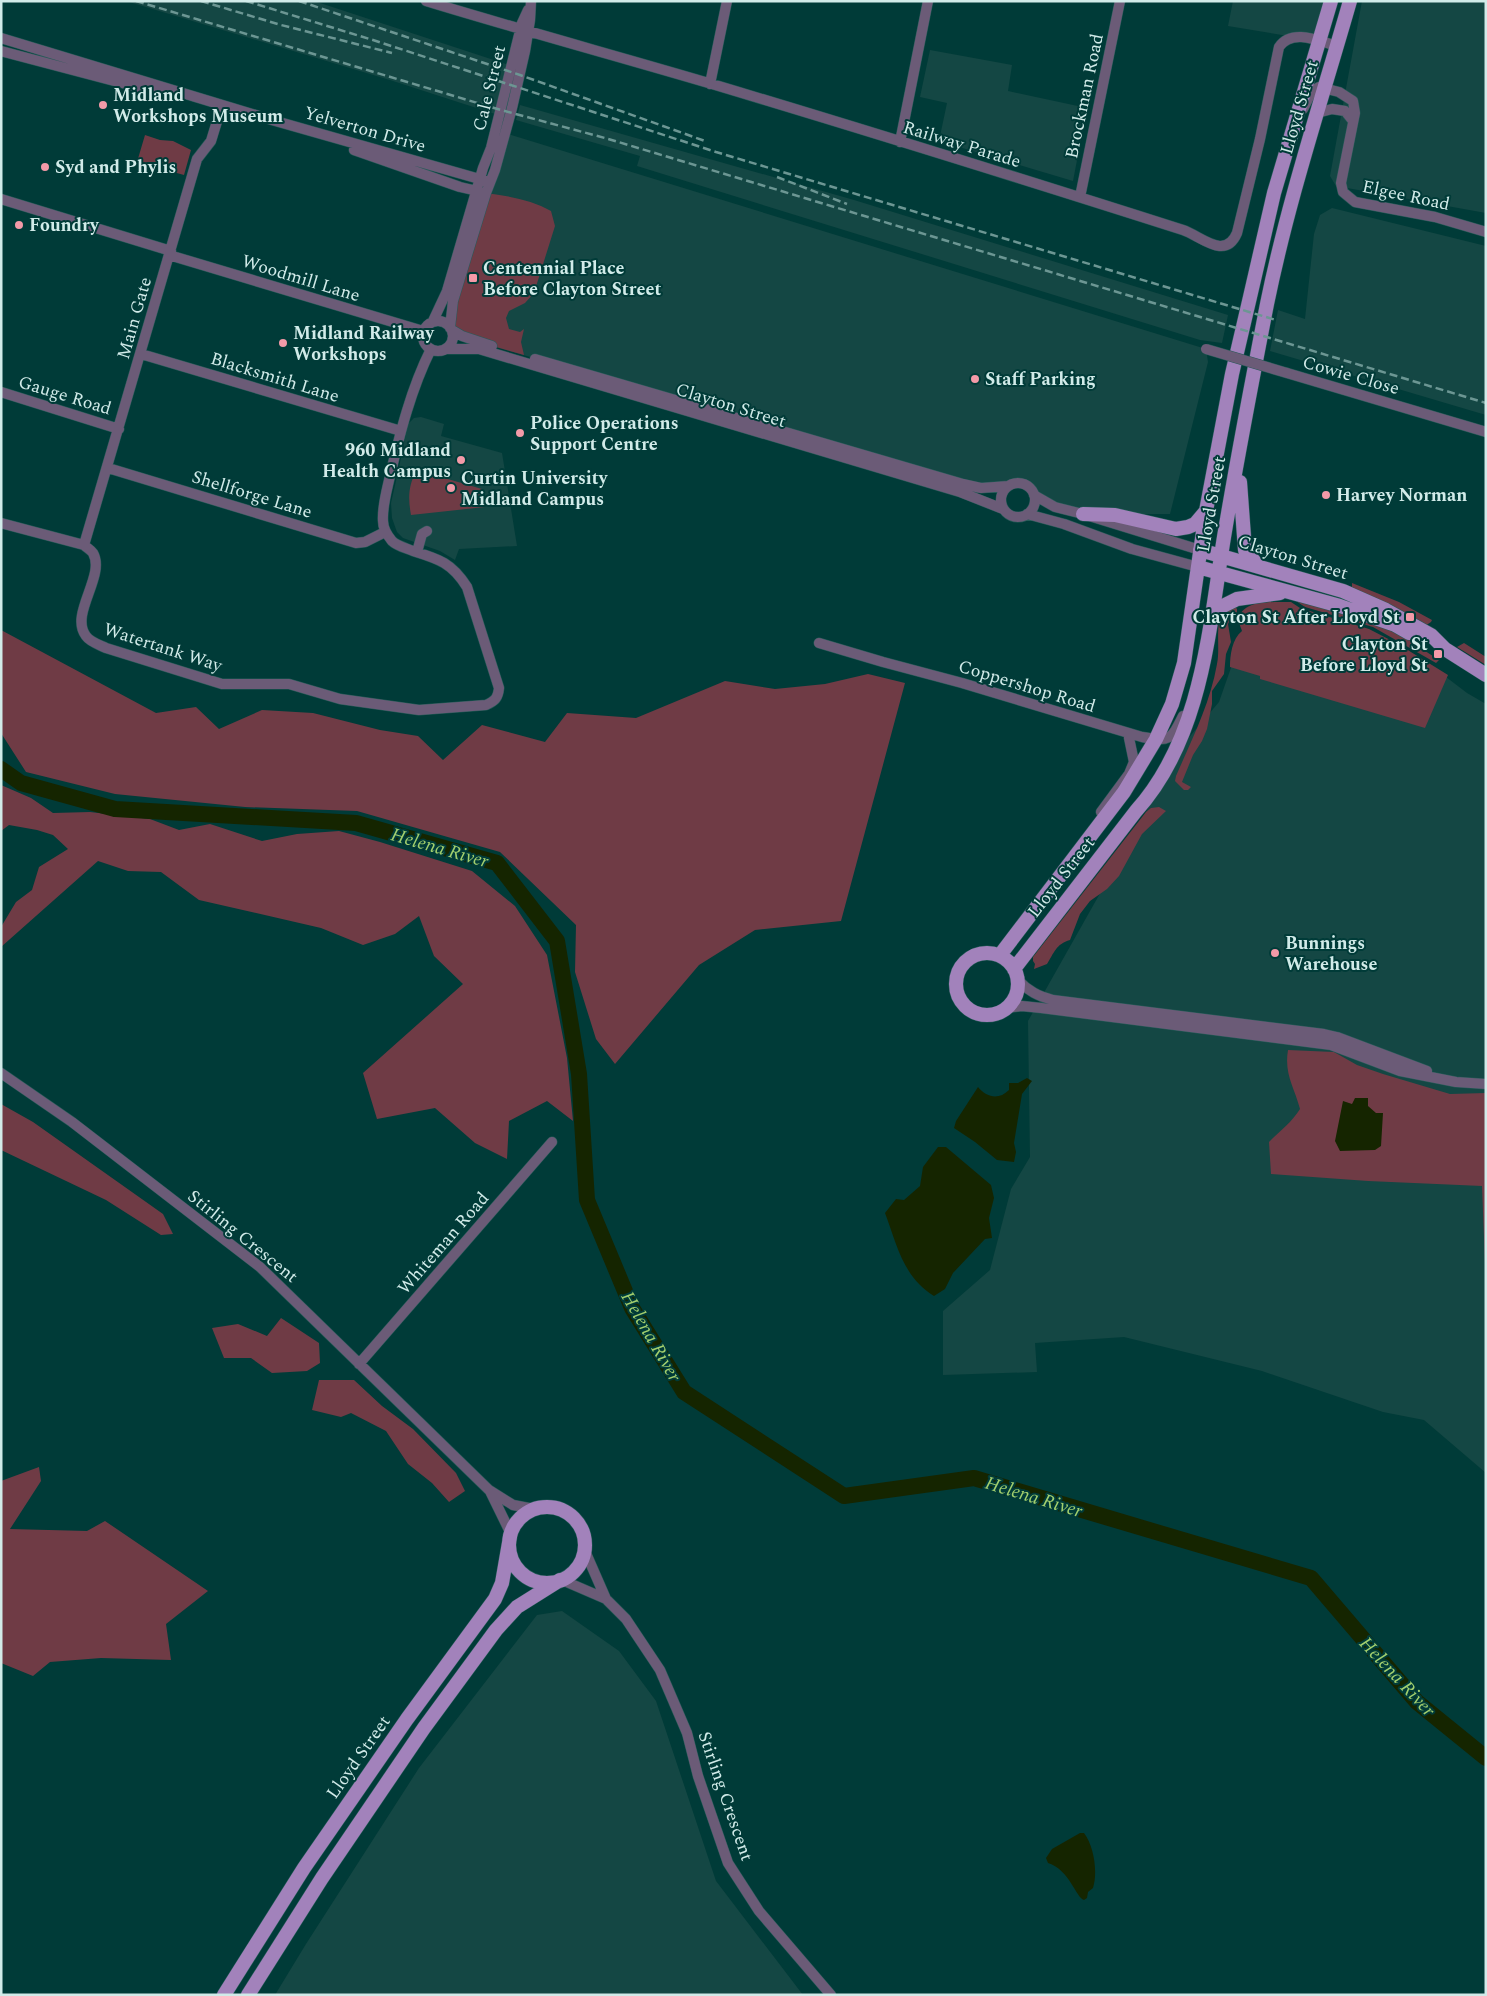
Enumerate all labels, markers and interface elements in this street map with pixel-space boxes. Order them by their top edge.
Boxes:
street label: Brockman Road [1058,31,1111,161]
street label: Cale Street [466,42,513,134]
street label: Lloyd Street [1273,57,1326,157]
place label: Midland Workshops Museum [113,82,283,130]
marker: Midland Workshops Museum [97,99,109,111]
street label: Yelverton Drive [301,99,429,160]
street label: Railway Parade [900,114,1024,175]
place label: Syd and Phylis [55,154,176,181]
marker: Syd and Phylis [39,161,51,173]
street label: Elgee Road [1359,173,1452,218]
place label: Foundry [29,212,100,239]
marker: Foundry [13,219,25,231]
street label: Woodmill Lane [238,248,363,309]
place label: Centennial Place Before Clayton Street [483,255,662,303]
marker: Centennial Place Before Clayton Street [467,272,479,284]
street label: Main Gate [110,274,159,362]
place label: Midland Railway Workshops [293,320,435,368]
marker: Midland Railway Workshops [277,337,289,349]
street label: Blacksmith Lane [207,345,343,410]
street label: Cowie Close [1299,349,1403,402]
place label: Staff Parking [985,366,1096,393]
street label: Gauge Road [15,369,115,422]
marker: Staff Parking [969,373,981,385]
street label: Clayton Street [672,376,789,435]
place label: Police Operations Support Centre [530,410,679,458]
marker: Police Operations Support Centre [514,427,526,439]
place label: 960 Midland Health Campus [322,437,452,485]
marker: 960 Midland Health Campus [455,454,467,466]
street label: Lloyd Street [1190,454,1233,554]
street label: Shellforge Lane [188,463,315,526]
place label: Curtin University Midland Campus [461,465,609,513]
marker: Curtin University Midland Campus [445,482,457,494]
place label: Harvey Norman [1336,482,1467,509]
marker: Harvey Norman [1320,489,1332,501]
street label: Clayton Street [1234,528,1351,587]
place label: Clayton St After Lloyd St [1193,604,1400,631]
marker: Clayton St After Lloyd St [1404,611,1416,623]
street label: Watertank Way [100,616,227,680]
place label: Clayton St Before Lloyd St [1300,631,1428,679]
marker: Clayton St Before Lloyd St [1432,648,1444,660]
street label: Coppershop Road [955,653,1099,720]
water label: Helena River [387,821,492,876]
street label: Lloyd Street [1021,831,1102,924]
place label: Bunnings Warehouse [1285,930,1377,978]
marker: Bunnings Warehouse [1269,947,1281,959]
street label: Stirling Crescent [182,1183,304,1289]
street label: Whiteman Road [391,1186,496,1301]
water label: Helena River [613,1286,689,1388]
water label: Helena River [981,1469,1086,1526]
water label: Helena River [1352,1630,1442,1724]
street label: Lloyd Street [320,1710,397,1805]
street label: Stirling Crescent [691,1728,760,1865]

